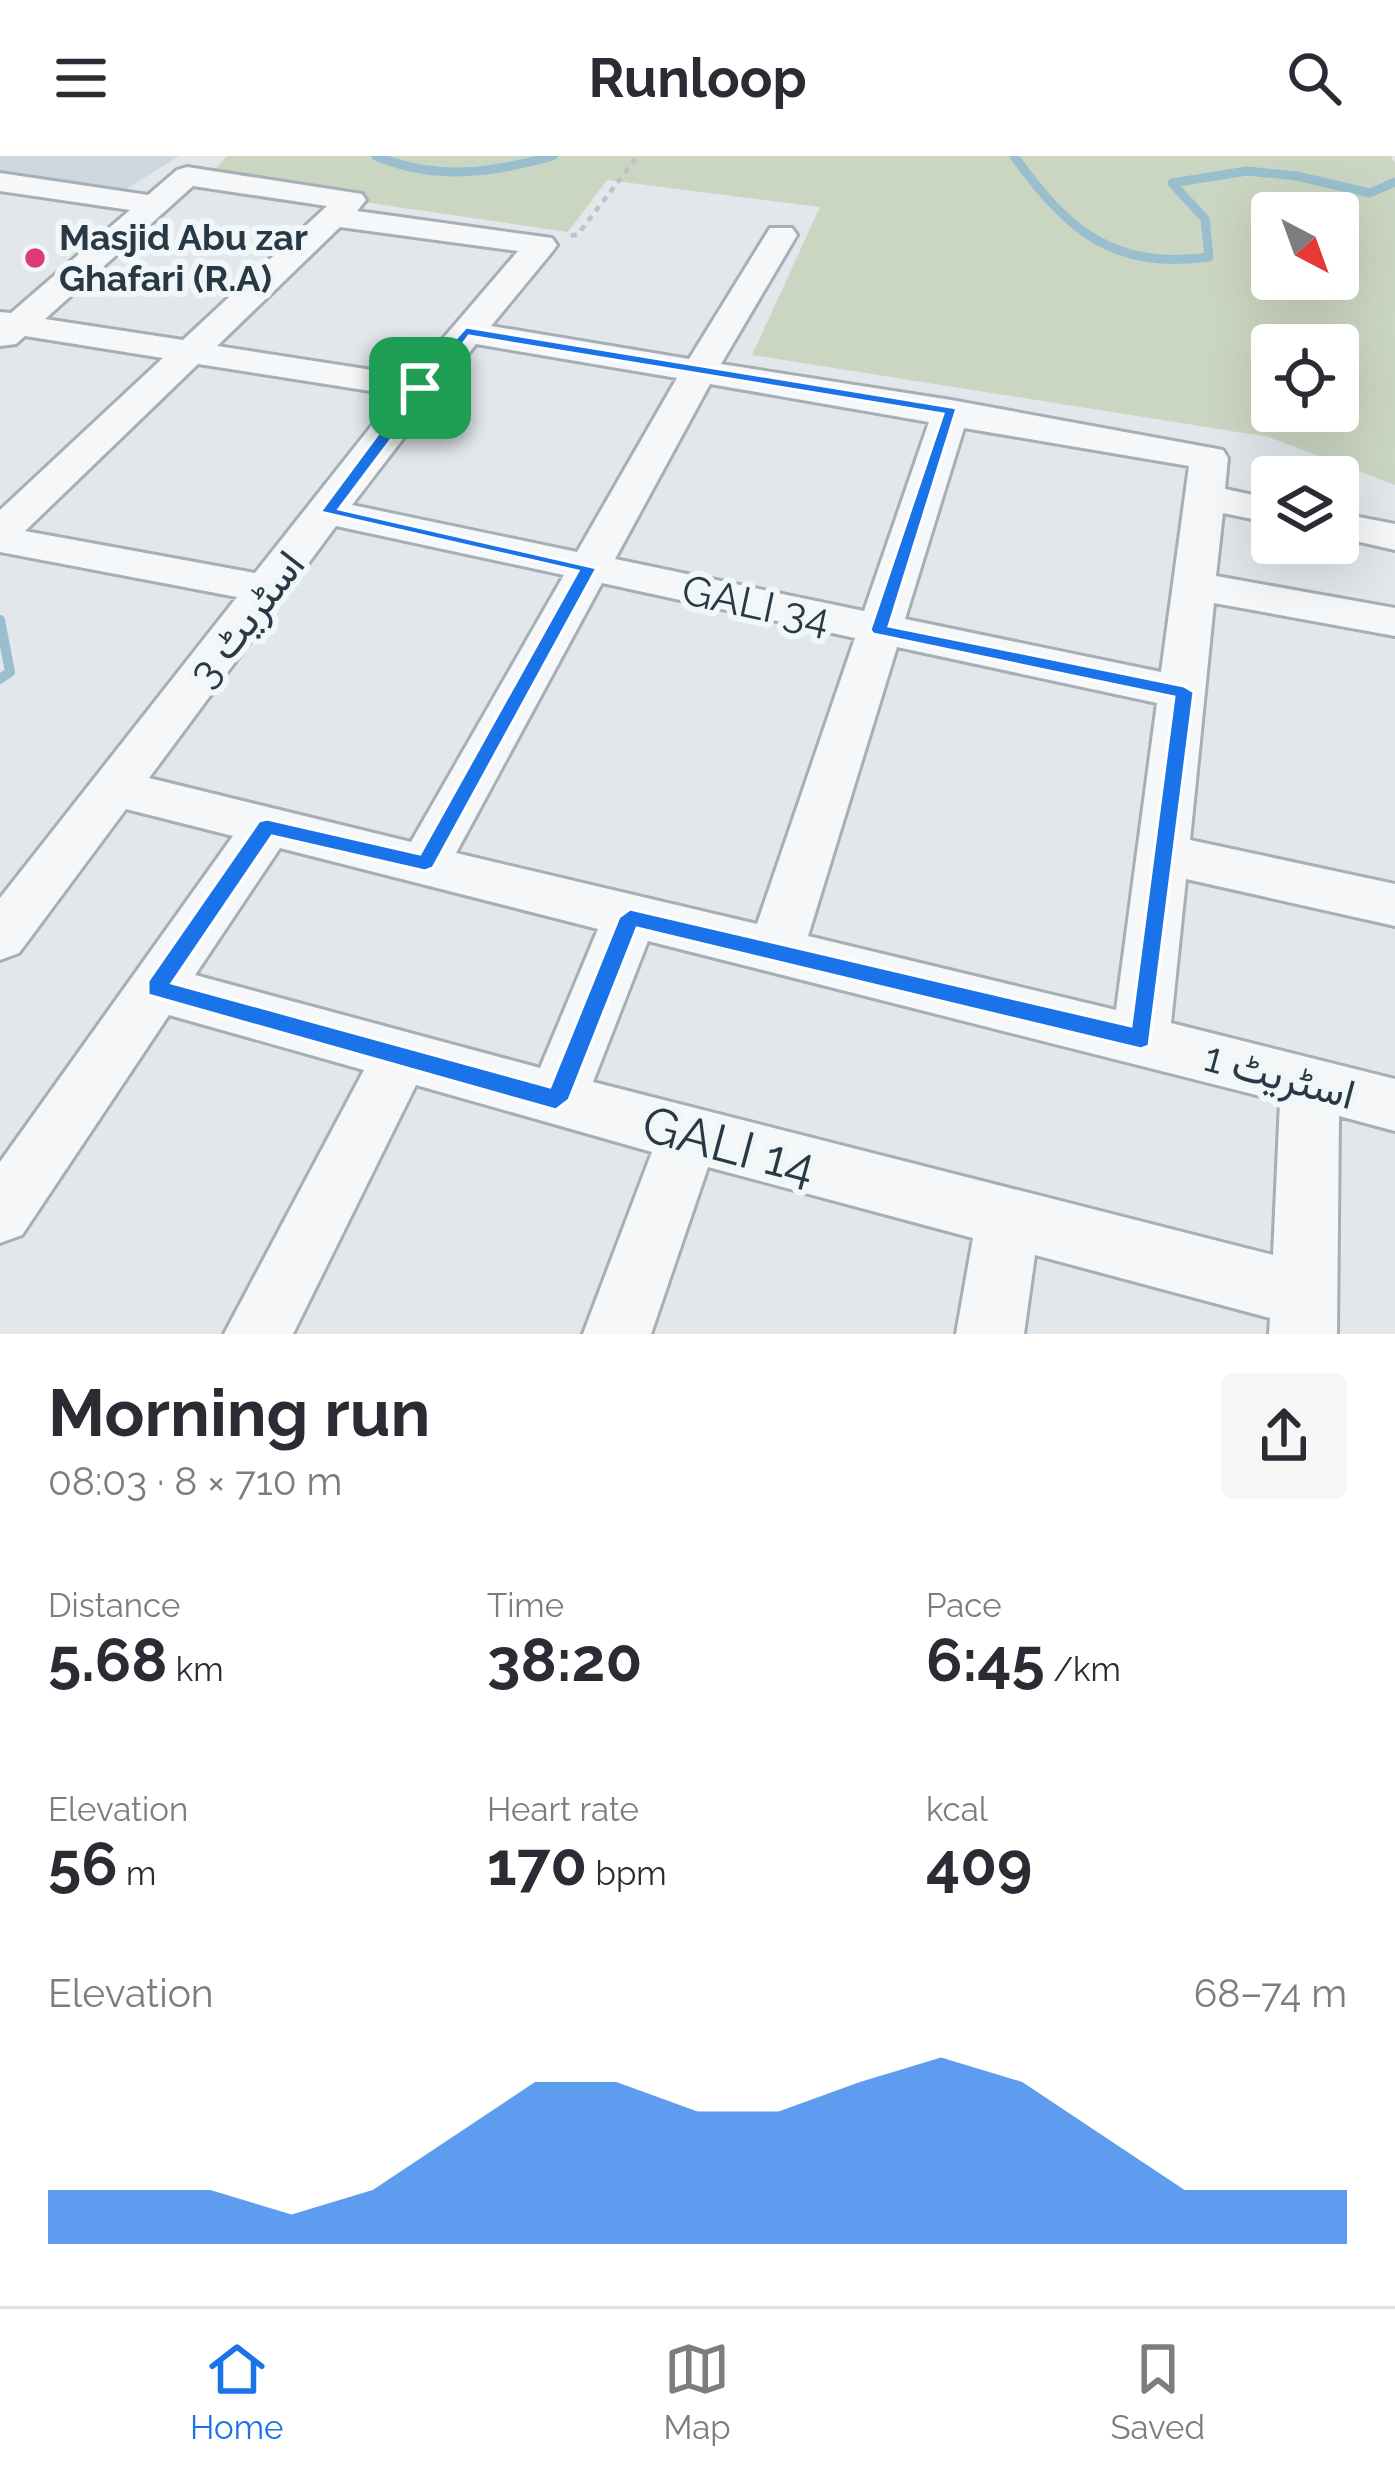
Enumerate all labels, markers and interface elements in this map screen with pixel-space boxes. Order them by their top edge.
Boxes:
icon: menu [48,45,114,111]
icon: search [1281,45,1347,111]
text: Runloop [588,46,807,110]
north arrow [1251,192,1359,300]
map controls [1251,192,1359,564]
place label: Masjid Abu zar Ghafari (R.A) [59,216,308,299]
marker: Masjid Abu zar Ghafari (R.A) [22,245,48,271]
button: locate [1251,324,1359,432]
pin [369,337,471,439]
icon: arrive [387,355,453,421]
button: layers [1251,456,1359,564]
street label: اسٹریٹ 3 [178,541,316,697]
street label: GALI 34 [678,565,834,644]
street label: اسٹریٹ 1 [1199,1032,1361,1121]
street label: GALI 14 [636,1093,822,1197]
button: share [1221,1373,1347,1499]
text: Morning run [48,1374,430,1451]
text: 08:03 · 8 × 710 m [48,1458,342,1504]
text: Distance [48,1586,180,1625]
text: Time [487,1586,564,1625]
text: Pace [926,1586,1002,1625]
text: 5.68 [48,1625,167,1695]
text: 38:20 [487,1625,642,1695]
text: 6:45 [926,1625,1045,1695]
text: km [167,1650,224,1689]
text: /km [1045,1650,1121,1689]
text: Elevation [48,1790,188,1829]
text: Heart rate [487,1790,639,1829]
text: kcal [926,1790,988,1829]
text: 56 [48,1829,118,1899]
text: 170 [487,1829,587,1899]
text: 409 [926,1829,1032,1899]
text: m [118,1854,156,1893]
text: bpm [587,1854,667,1893]
text: Elevation [48,1970,214,2016]
text: 68–74 m [1194,1970,1347,2016]
tab: Home [190,2336,283,2447]
tab: Map [663,2336,731,2447]
tab: Saved [1111,2336,1205,2447]

